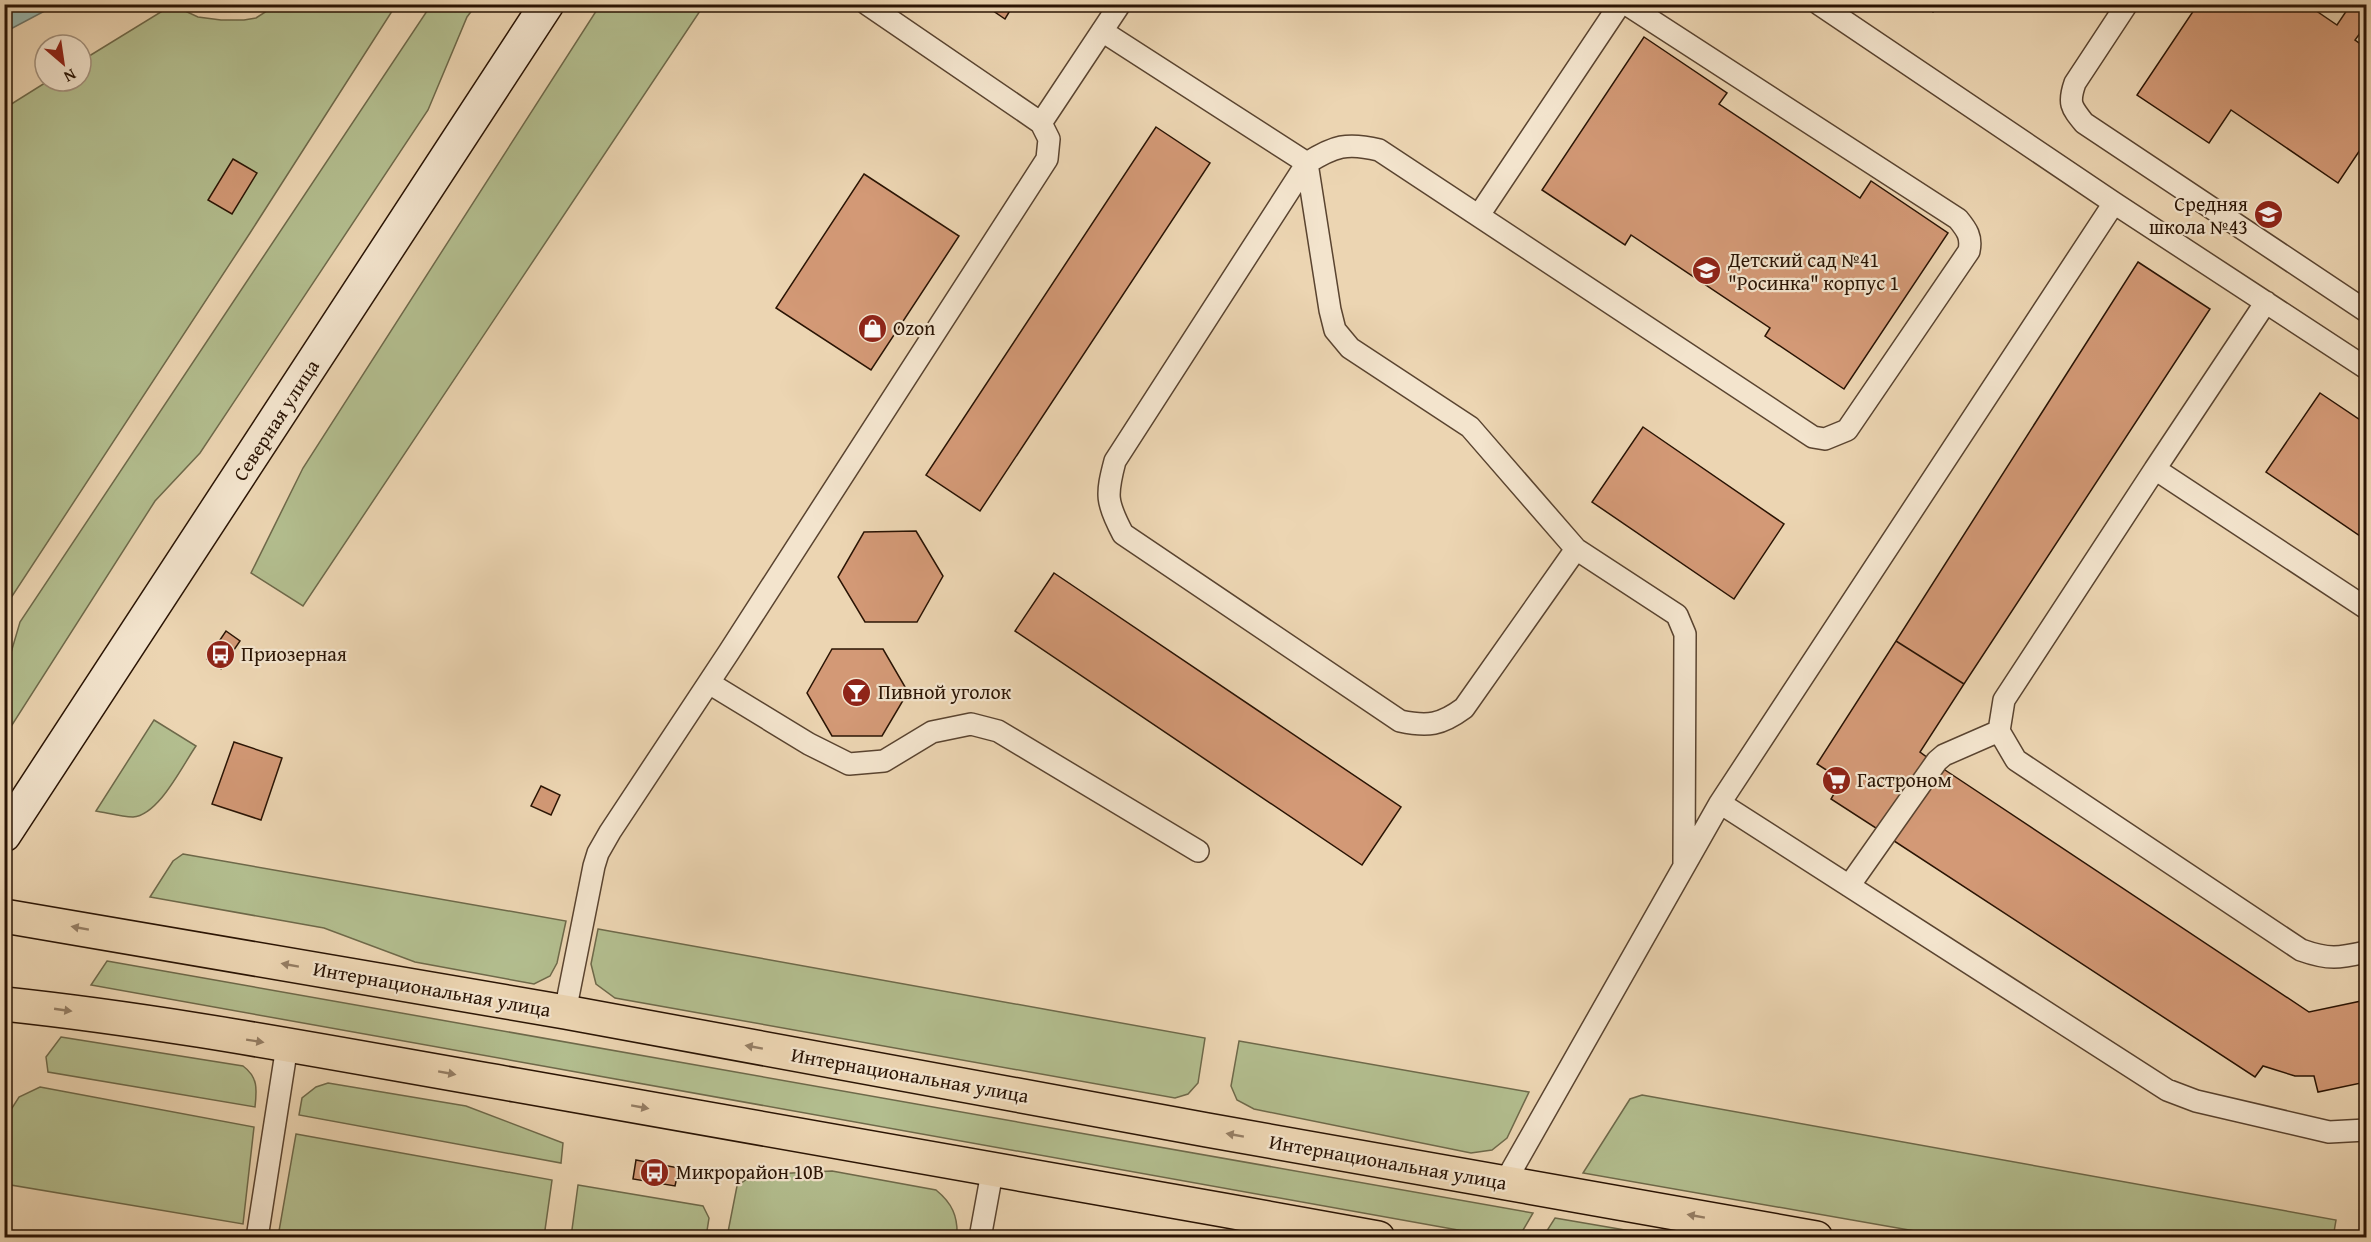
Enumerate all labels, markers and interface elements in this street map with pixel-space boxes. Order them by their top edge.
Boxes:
north arrow [33,33,93,93]
text: N [60,63,81,89]
place label: Средняя школа №43 [2149,189,2248,241]
school or university icon: Средняя школа №43 [2253,199,2285,231]
place label: Детский сад №41 "Росинка" корпус 1 [1727,245,1899,297]
school or university icon: Детский сад №41 "Росинка" корпус 1 [1691,255,1723,287]
shop icon: Ozon [856,312,888,344]
place label: Ozon [893,313,935,342]
street label: Северная улица [225,353,326,486]
bus stop icon: Приозерная [204,638,236,670]
place label: Приозерная [241,639,347,668]
bar icon: Пивной уголок [841,676,873,708]
place label: Пивной уголок [878,677,1012,706]
supermarket icon: Гастроном [1820,764,1852,796]
place label: Гастроном [1857,765,1952,794]
one-way arrow [71,924,90,933]
street label: Интернациональная улица [311,953,554,1024]
one-way arrow [280,960,299,969]
one-way arrow [53,1006,72,1015]
one-way arrow [246,1036,265,1045]
street label: Интернациональная улица [789,1039,1032,1110]
one-way arrow [744,1042,763,1051]
one-way arrow [438,1069,457,1078]
one-way arrow [630,1102,649,1111]
street label: Интернациональная улица [1267,1126,1510,1197]
one-way arrow [1225,1130,1244,1139]
bus stop icon: Микрорайон 10В [639,1156,671,1188]
place label: Микрорайон 10В [676,1157,824,1186]
one-way arrow [1686,1211,1705,1220]

